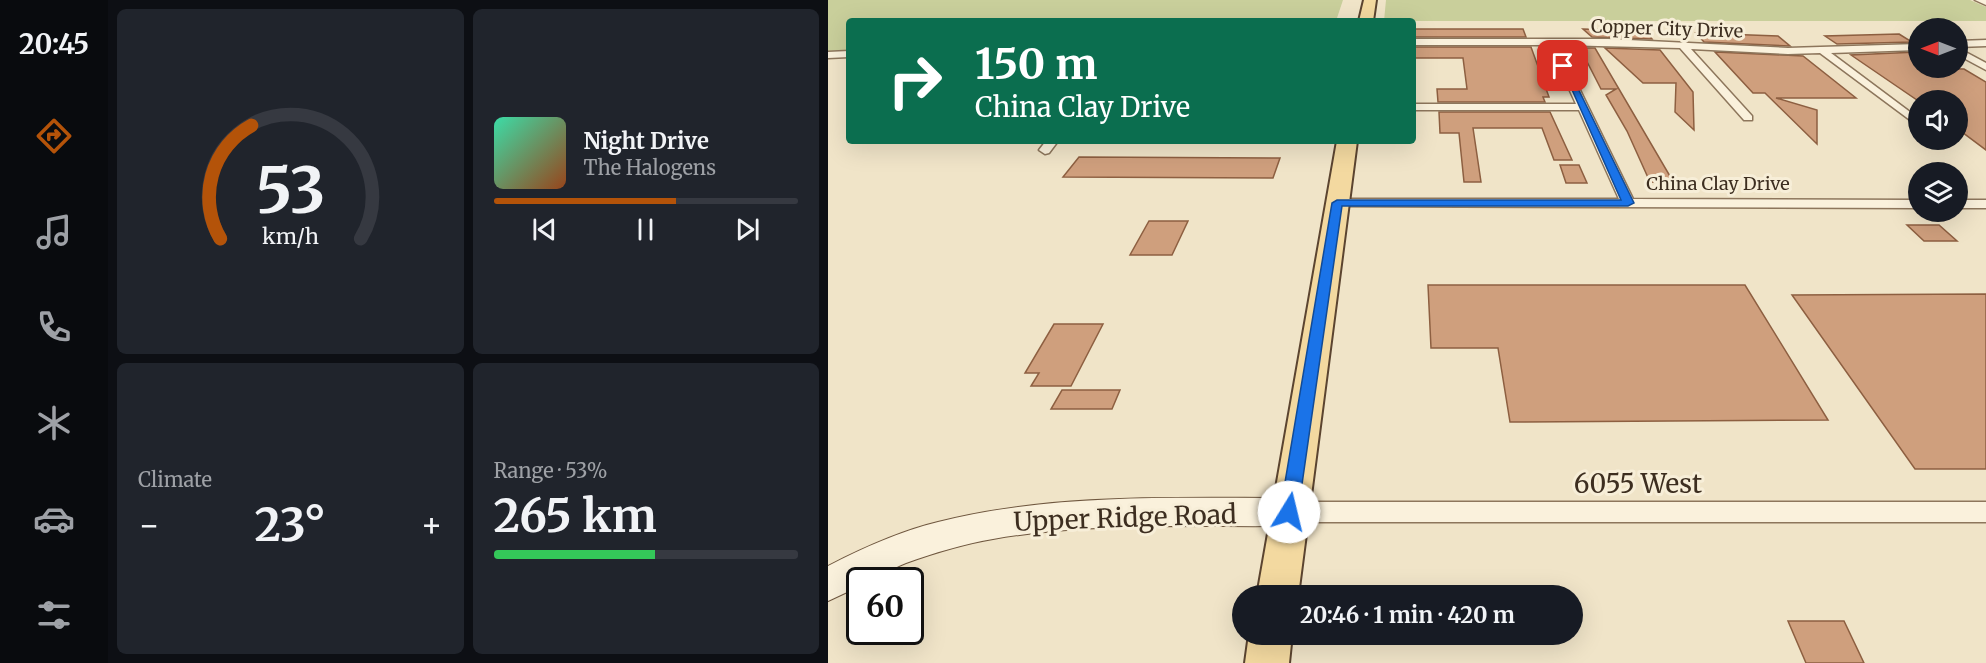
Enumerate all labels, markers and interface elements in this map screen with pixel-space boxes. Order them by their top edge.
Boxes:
street label: Copper City Drive [1591,14,1743,43]
north arrow [1908,18,1968,78]
map controls [1908,18,1968,222]
text: 20:45 [19,27,89,61]
text: 150 m [975,38,1097,90]
pin [1537,40,1588,91]
icon: right [876,42,954,120]
icon: arrive [1546,49,1579,82]
text: China Clay Drive [975,90,1190,124]
button: sound [1908,90,1968,150]
icon: directions [33,115,75,157]
text: Night Drive [584,127,709,155]
text: 53 [255,152,325,230]
text: The Halogens [584,155,716,180]
button: layers [1908,162,1968,222]
street label: China Clay Drive [1646,172,1790,195]
icon: music [33,211,75,253]
icon: previous [528,213,561,246]
icon: pause [629,213,662,246]
icon: next [731,213,764,246]
text: km/h [262,223,319,250]
icon: phone [33,306,75,348]
icon: climate [33,402,75,444]
text: Range · 53% [494,458,608,483]
text: Climate [138,467,212,492]
street label: 6055 West [1574,467,1702,500]
position arrow [1257,480,1321,544]
text: 265 km [494,488,657,544]
text: 23° [255,497,326,553]
street label: Upper Ridge Road [1013,497,1238,538]
icon: car [33,498,75,540]
text: − [138,505,160,546]
text: + [420,505,442,546]
speed limit sign: 60 [846,567,924,645]
icon: filters [33,594,75,636]
text: 20:46 · 1 min · 420 m [1300,601,1515,629]

